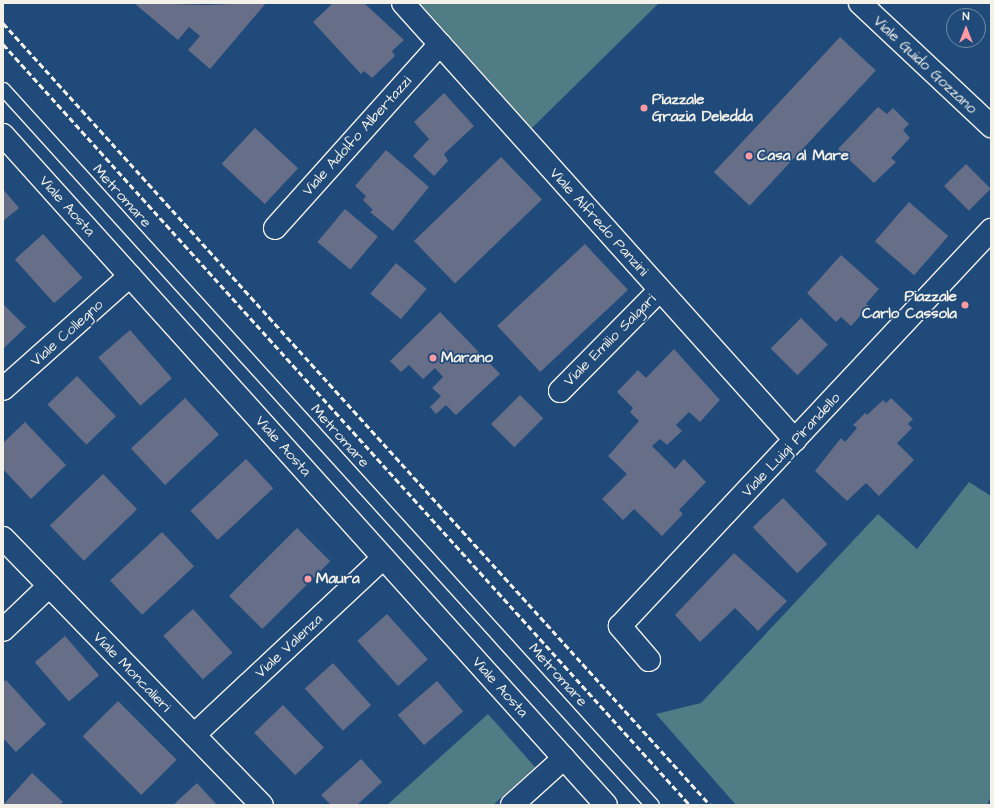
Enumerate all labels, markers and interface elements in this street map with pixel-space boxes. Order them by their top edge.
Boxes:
north arrow [946,8,986,48]
text: N [963,9,969,24]
street label: Viale Guido Gozzano [869,12,981,118]
street label: Viale Adolfo Albertazzi [299,72,415,200]
place label: Piazzale Grazia Deledda [652,90,753,125]
marker: Piazzale Grazia Deledda [639,103,649,113]
place label: Casa al Mare [757,147,849,165]
marker: Casa al Mare [744,151,754,161]
street label: Metromare [89,161,155,231]
street label: Viale Alfredo Panzini [546,164,652,280]
street label: Viale Aosta [35,172,99,240]
place label: Piazzale Carlo Cassola [862,287,957,322]
street label: Viale Emilio Salgari [560,290,660,390]
street label: Viale Collegno [27,296,107,370]
marker: Piazzale Carlo Cassola [960,300,970,310]
place label: Marano [441,349,493,367]
marker: Marano [428,353,438,363]
street label: Viale Luigi Pirandello [738,389,844,501]
street label: Metromare [307,401,373,471]
street label: Viale Aosta [251,412,315,480]
place label: Maura [316,570,360,588]
marker: Maura [303,574,313,584]
street label: Viale Valenza [251,610,327,682]
street label: Viale Moncalieri [89,628,175,716]
street label: Metromare [525,640,591,710]
street label: Viale Aosta [468,653,532,721]

